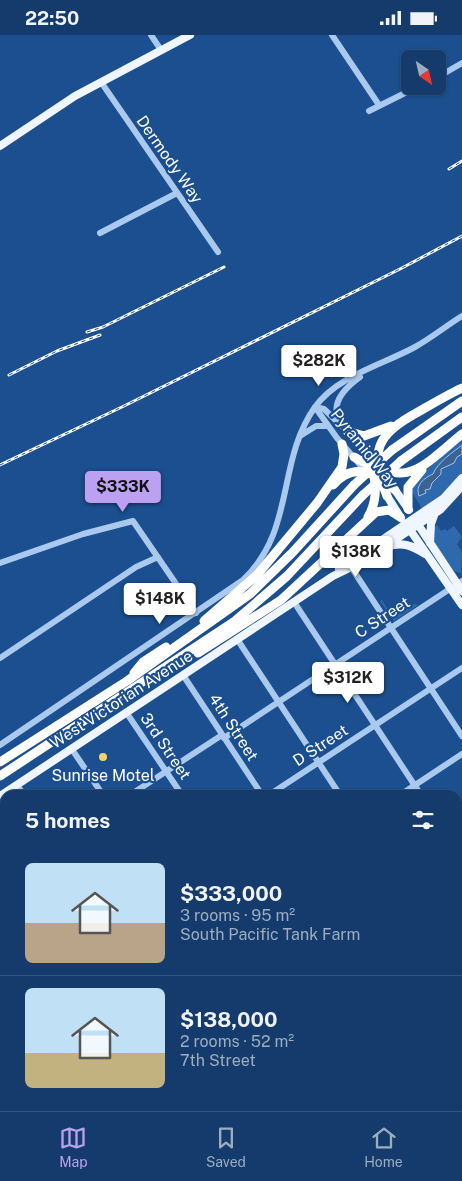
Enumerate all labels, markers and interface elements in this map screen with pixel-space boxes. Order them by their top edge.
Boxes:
text: 22:50 [25,7,79,29]
north arrow [401,50,446,95]
map controls [401,50,446,95]
street label: Dermody Way [132,112,207,207]
pin: $282K [284,345,354,387]
text: $282K [292,351,346,370]
street label: Pyramid Way [327,405,403,492]
pin: $333K [88,471,158,513]
text: $333K [96,477,150,496]
pin: $138K [321,535,391,578]
text: $138K [331,542,381,561]
pin: $148K [125,583,195,625]
text: $148K [135,589,185,608]
street label: C Street [351,593,413,642]
street label: West Victorian Avenue [46,646,196,753]
pin: $312K [313,661,383,704]
text: $312K [323,668,373,687]
street label: 4th Street [205,690,262,764]
street label: 3rd Street [136,709,195,783]
street label: D Street [289,721,351,770]
marker: Sunrise Motel [97,751,109,763]
place label: Sunrise Motel [51,766,155,785]
icon: filters [409,806,437,834]
text: 5 homes [25,808,110,833]
text: $333,000 [180,881,282,906]
icon: home [65,883,125,943]
text: 3 rooms · 95 m² [180,906,295,925]
text: South Pacific Tank Farm [180,925,360,944]
text: $138,000 [180,1007,278,1032]
icon: home [65,1008,125,1068]
text: 2 rooms · 52 m² [180,1032,294,1051]
text: 7th Street [180,1051,256,1070]
tab: Map [59,1124,88,1170]
tab: Saved [206,1124,246,1170]
tab: Home [364,1124,403,1170]

